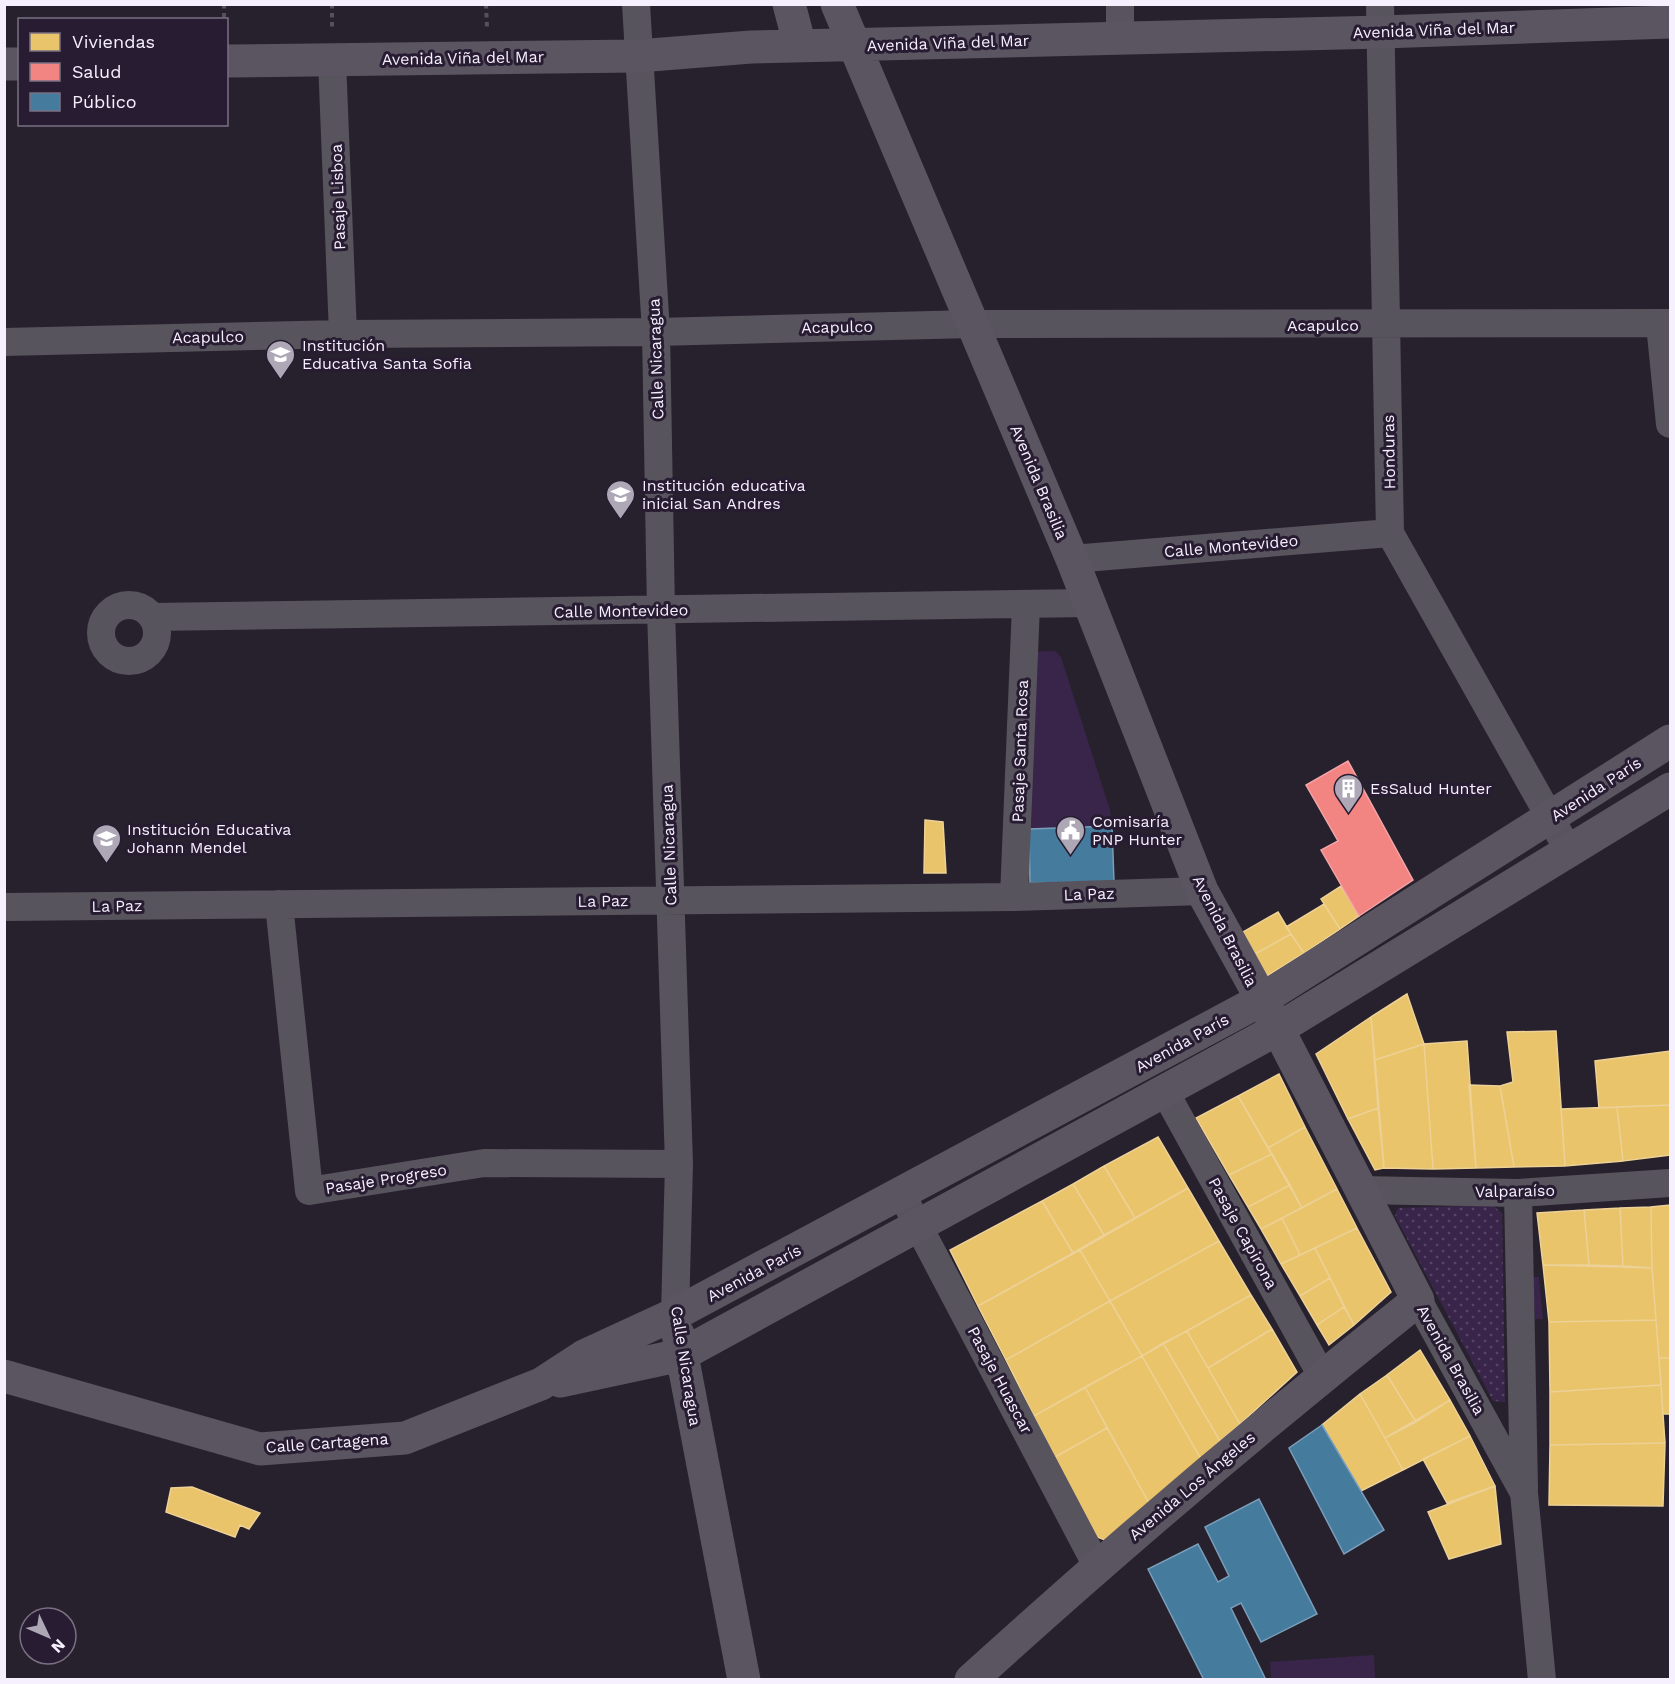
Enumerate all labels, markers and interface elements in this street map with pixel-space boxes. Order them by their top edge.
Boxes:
legend [18,18,228,126]
street label: Avenida Viña del Mar [1353,18,1516,42]
text: Viviendas [72,31,155,52]
street label: Avenida Viña del Mar [867,31,1030,55]
street label: Avenida Viña del Mar [382,47,545,69]
text: Salud [72,61,121,82]
text: Público [72,91,137,112]
street label: Pasaje Lisboa [327,144,349,250]
street label: Calle Nicaragua [644,298,668,420]
street label: Acapulco [1287,316,1359,335]
street label: Acapulco [801,317,873,337]
street label: Acapulco [172,327,244,347]
place label: Institución Educativa Santa Sofia [302,336,472,373]
school or university icon: Institución Educativa Santa Sofia [265,338,297,380]
street label: Honduras [1379,414,1399,490]
street label: Avenida Brasilia [1006,422,1072,542]
place label: Institución educativa inicial San Andres [642,476,806,513]
school or university icon: Institución educativa inicial San Andres [605,478,637,520]
street label: Calle Montevideo [1163,531,1299,561]
street label: Calle Montevideo [554,600,688,622]
street label: Pasaje Santa Rosa [1008,679,1032,823]
street label: Avenida París [1547,753,1645,825]
building icon: EsSalud Hunter [1333,772,1365,814]
place label: EsSalud Hunter [1370,779,1492,798]
street label: Calle Nicaragua [657,784,681,906]
place label: Comisaría PNP Hunter [1092,812,1183,849]
public building icon: Comisaría PNP Hunter [1055,814,1087,856]
place label: Institución Educativa Johann Mendel [127,820,291,857]
school or university icon: Institución Educativa Johann Mendel [90,822,122,864]
street label: Avenida Brasilia [1189,872,1261,990]
street label: La Paz [1063,884,1115,904]
street label: La Paz [577,891,629,911]
street label: La Paz [91,896,143,916]
street label: Avenida París [1132,1009,1232,1077]
street label: Pasaje Progreso [324,1160,448,1198]
street label: Pasaje Capirona [1205,1174,1281,1292]
street label: Valparaíso [1475,1181,1555,1201]
street label: Avenida París [704,1240,804,1306]
street label: Avenida Brasilia [1413,1302,1489,1418]
street label: Calle Nicaragua [667,1305,705,1427]
street label: Pasaje Huascar [964,1323,1036,1437]
street label: Avenida Los Ángeles [1125,1428,1259,1544]
street label: Calle Cartagena [265,1429,389,1457]
north arrow [18,1606,78,1666]
text: N [47,1635,69,1657]

